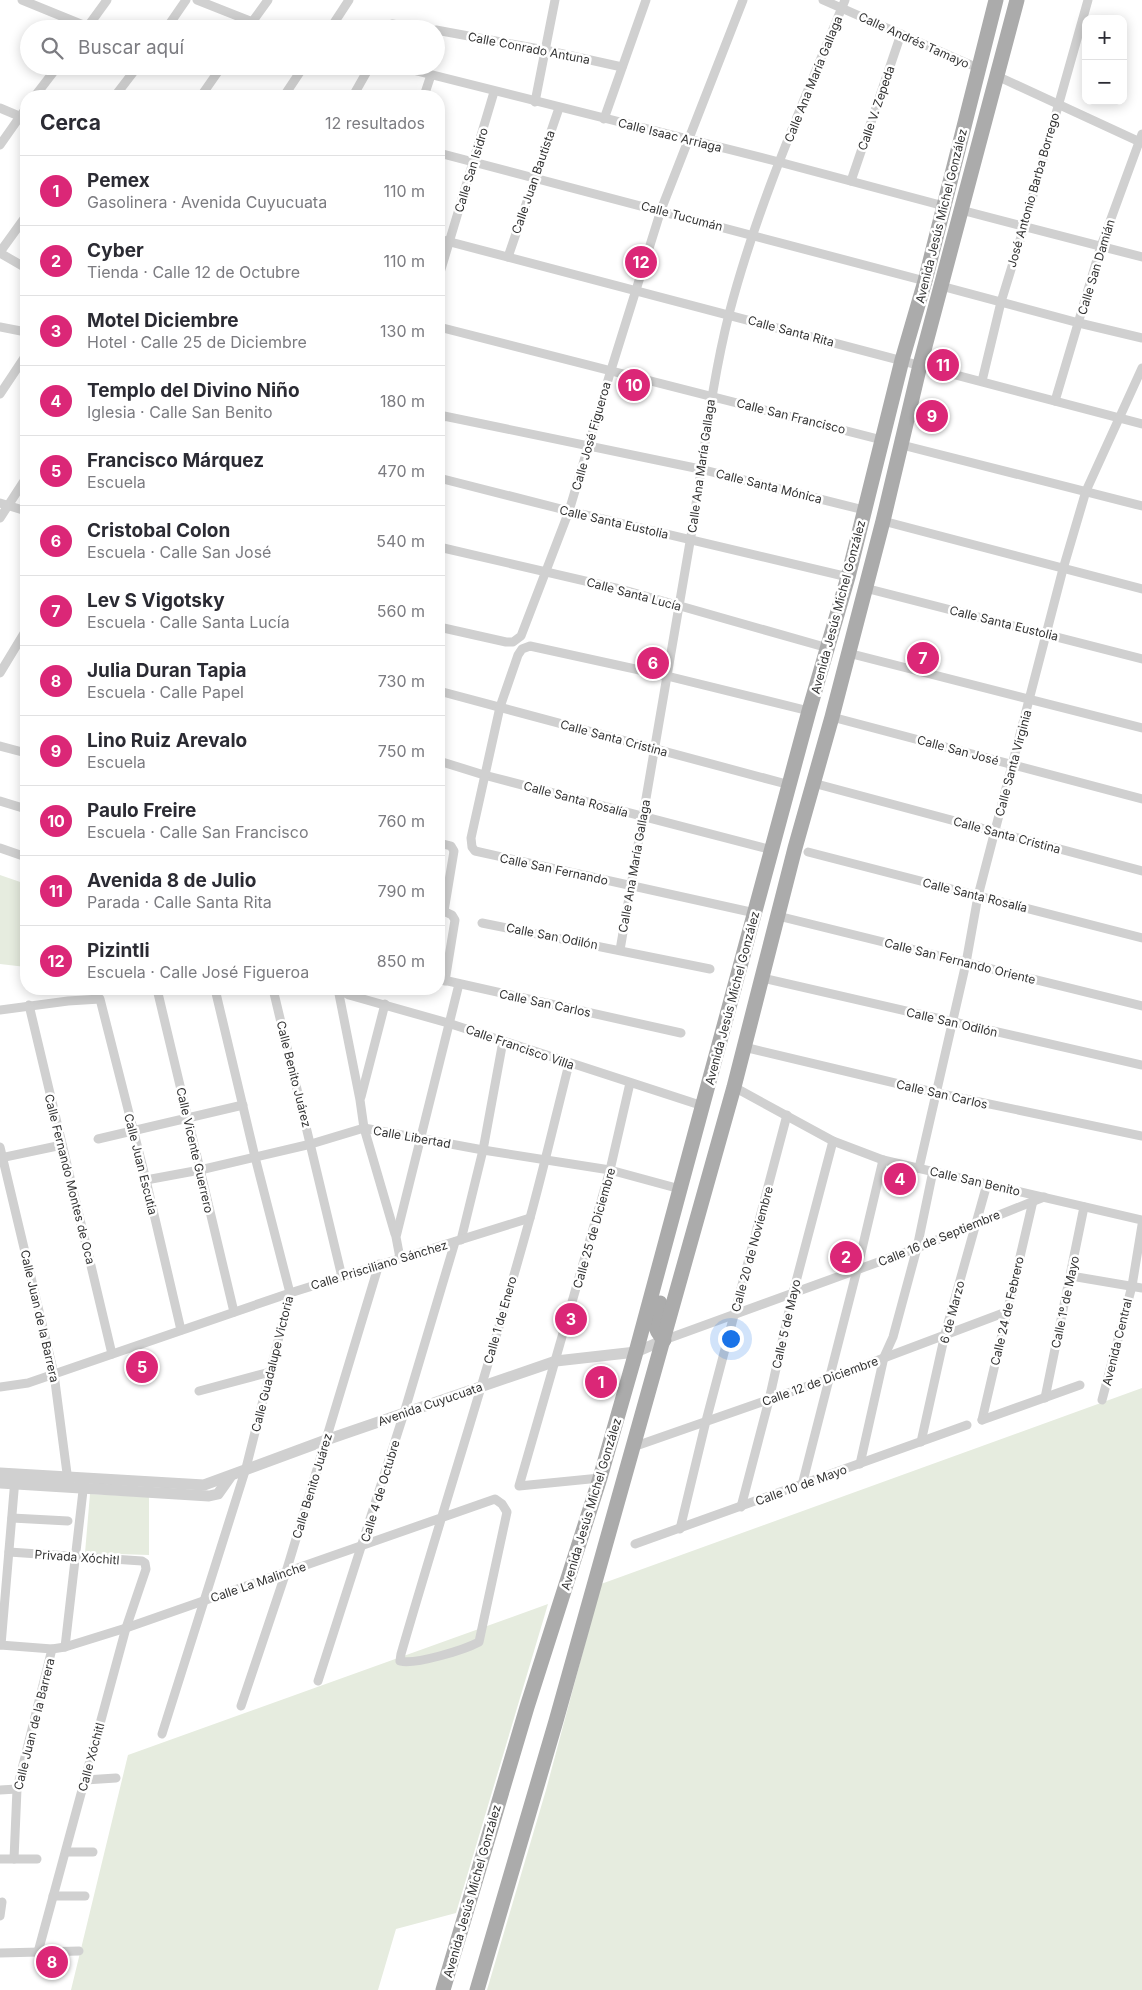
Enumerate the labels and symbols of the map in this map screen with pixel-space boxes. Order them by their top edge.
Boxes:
street label: Calle Andrés Tamayo [856,9,972,71]
street label: Calle Ana María Gallaga [781,14,845,144]
street label: Calle Conrado Antuna [467,29,591,67]
street label: Calle V. Zepeda [854,64,898,152]
street label: José Antonio Barba Borrego [1004,111,1062,269]
street label: Calle Isaac Arriaga [617,115,723,155]
street label: Calle San Isidro [451,126,491,214]
street label: Avenida Jesús Michel González [912,127,970,305]
street label: Calle Juan Bautista [508,128,558,236]
street label: Calle Tucumán [640,198,724,234]
street label: Calle San Damián [1074,217,1118,317]
pin: 12 [625,243,657,281]
street label: Calle Santa Rita [746,312,836,350]
pin: 11 [927,346,959,384]
pin: 10 [618,366,650,404]
street label: Calle José Figueroa [568,380,614,492]
street label: Calle San Francisco [735,395,847,437]
pin: 9 [916,397,948,435]
street label: Calle Ana María Gallaga [684,398,718,534]
street label: Calle Santa Mónica [714,466,824,506]
street label: Calle Santa Eustolia [558,502,670,542]
street label: Avenida Jesús Michel González [808,518,868,696]
street label: Calle Santa Lucía [585,574,683,614]
street label: Calle Santa Eustolia [948,602,1060,644]
pin: 7 [907,639,939,677]
pin: 6 [637,644,669,682]
street label: Calle Santa Virginia [992,708,1034,818]
street label: Calle Santa Cristina [559,716,669,760]
street label: Calle San José [916,732,1000,768]
street label: Calle Santa Rosalía [522,778,630,820]
street label: Calle Ana María Gallaga [615,798,653,934]
street label: Calle Santa Cristina [952,813,1062,857]
street label: Calle San Fernando [498,850,610,888]
street label: Calle Santa Rosalía [921,875,1029,915]
street label: Avenida Jesús Michel González [702,909,762,1087]
street label: Calle San Odilón [505,920,599,952]
street label: Calle San Fernando Oriente [883,935,1037,987]
street label: Calle San Carlos [498,986,592,1020]
street label: Calle San Odilón [905,1004,999,1040]
street label: Calle Benito Juárez [273,1019,315,1129]
street label: Calle Francisco Villa [464,1021,576,1073]
street label: Calle San Carlos [895,1076,989,1112]
street label: Calle Vicente Guerrero [173,1086,217,1214]
street label: Calle Fernando Montes de Oca [42,1092,98,1266]
street label: Calle Juan Escutia [121,1112,161,1216]
street label: Calle Libertad [372,1123,452,1151]
pin: 4 [884,1160,916,1198]
street label: Calle San Benito [928,1163,1022,1199]
street label: Calle 25 de Diciembre [570,1166,618,1290]
street label: Calle 20 de Noviembre [728,1185,776,1313]
street label: Calle 16 de Septiembre [876,1207,1002,1269]
street label: Calle Prisciliano Sánchez [309,1237,449,1293]
pin: 2 [830,1238,862,1276]
street label: Calle Juan de la Barrera [17,1248,63,1384]
street label: Calle 1º de Mayo [1048,1254,1082,1350]
street label: Calle 24 de Febrero [987,1255,1027,1367]
street label: Calle 1 de Enero [480,1274,520,1366]
street label: Calle 5 de Mayo [768,1278,804,1370]
street label: 6 de Marzo [936,1279,968,1345]
street label: Calle Guadalupe Victoria [248,1294,296,1434]
street label: Avenida Central [1099,1297,1135,1387]
pin: 3 [555,1300,587,1338]
your location [718,1326,744,1352]
pin: 5 [126,1348,158,1386]
street label: Calle 12 de Diciembre [760,1353,880,1409]
pin: 1 [585,1363,617,1401]
street label: Avenida Cuyucuata [376,1379,484,1429]
street label: Avenida Jesús Michel González [558,1416,624,1592]
street label: Calle Benito Juárez [289,1432,335,1540]
street label: Calle 4 de Octubre [357,1438,403,1544]
street label: Calle 10 de Mayo [753,1461,849,1509]
street label: Privada Xóchitl [34,1547,120,1567]
street label: Calle La Malinche [208,1559,308,1605]
street label: Calle Juan de la Barrera [10,1656,58,1792]
street label: Calle Xóchitl [75,1721,107,1793]
street label: Avenida Jesús Michel González [440,1803,504,1979]
pin: 8 [36,1943,68,1981]

